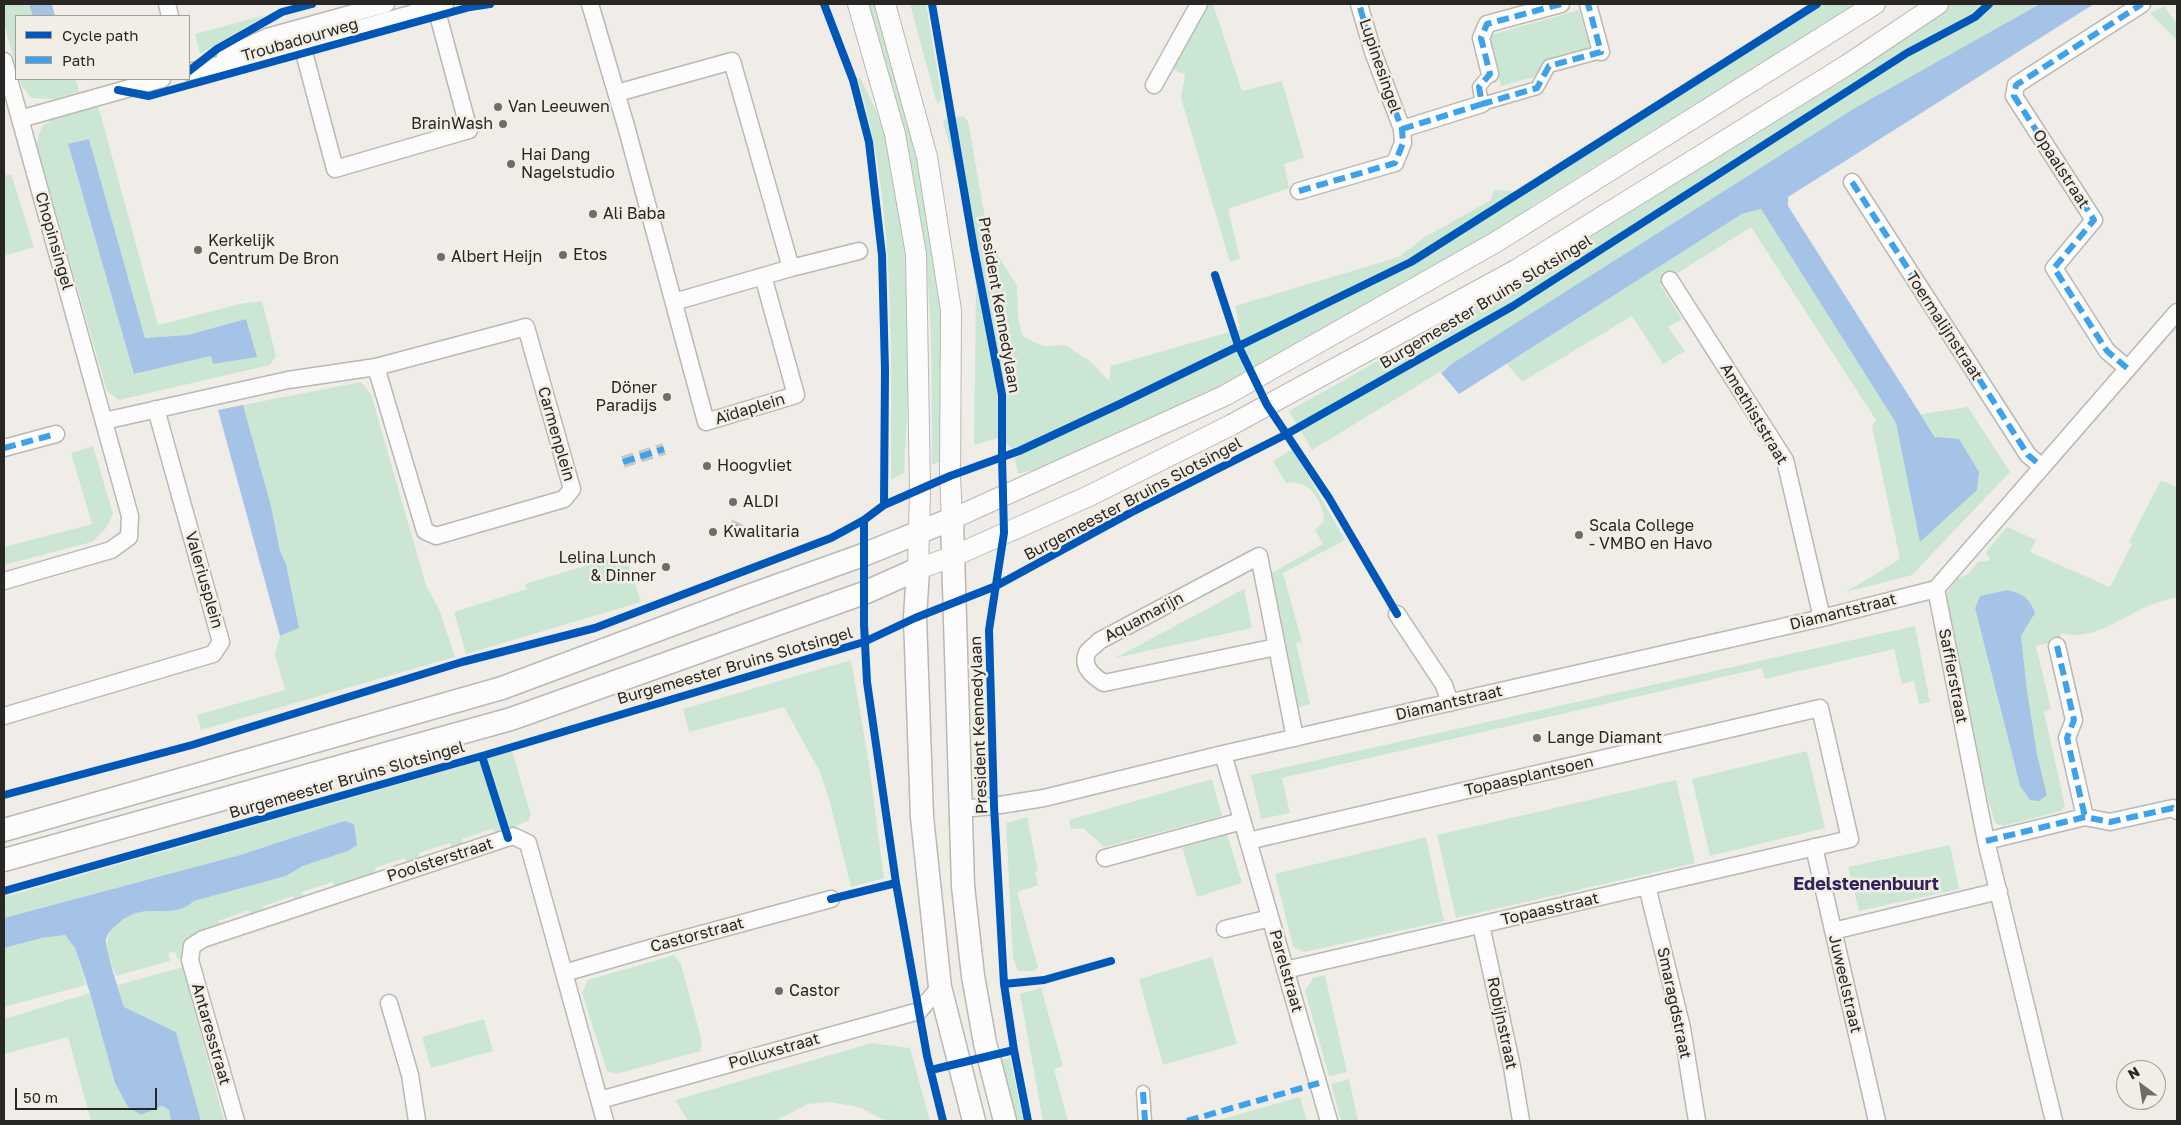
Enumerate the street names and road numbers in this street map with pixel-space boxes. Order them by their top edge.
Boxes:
street label: Troubadourweg [240,14,360,66]
street label: Lupinesingel [1355,16,1405,116]
street label: Opaalstraat [2028,126,2094,212]
street label: Chopinsingel [31,190,77,292]
street label: President Kennedylaan [974,215,1024,395]
street label: Burgemeester Bruins Slotsingel [1376,231,1596,373]
street label: Toermalijnstraat [1902,268,1986,384]
street label: Amethiststraat [1716,360,1792,468]
street label: Carmenplein [533,384,579,484]
street label: Aïdaplein [713,389,787,429]
street label: Burgemeester Bruins Slotsingel [1021,433,1245,565]
street label: Valeriusplein [181,529,227,631]
street label: Aquamarijn [1101,588,1187,646]
street label: Diamantstraat [1788,589,1898,635]
street label: Burgemeester Bruins Slotsingel [615,623,855,709]
street label: Saffierstraat [1934,627,1972,725]
street label: President Kennedylaan [966,635,992,815]
street label: Diamantstraat [1394,681,1504,725]
street label: Burgemeester Bruins Slotsingel [227,737,467,823]
street label: Topaasplantsoen [1463,752,1595,800]
street label: Poolsterstraat [385,834,495,886]
street label: Topaasstraat [1499,888,1601,930]
street label: Castorstraat [648,913,746,957]
street label: Parelstraat [1265,927,1307,1015]
street label: Juweelstraat [1824,933,1866,1035]
street label: Smaragdstraat [1653,945,1695,1061]
street label: Robijnstraat [1483,975,1521,1071]
street label: Antaresstraat [187,981,235,1087]
street label: Polluxstraat [726,1029,822,1073]

